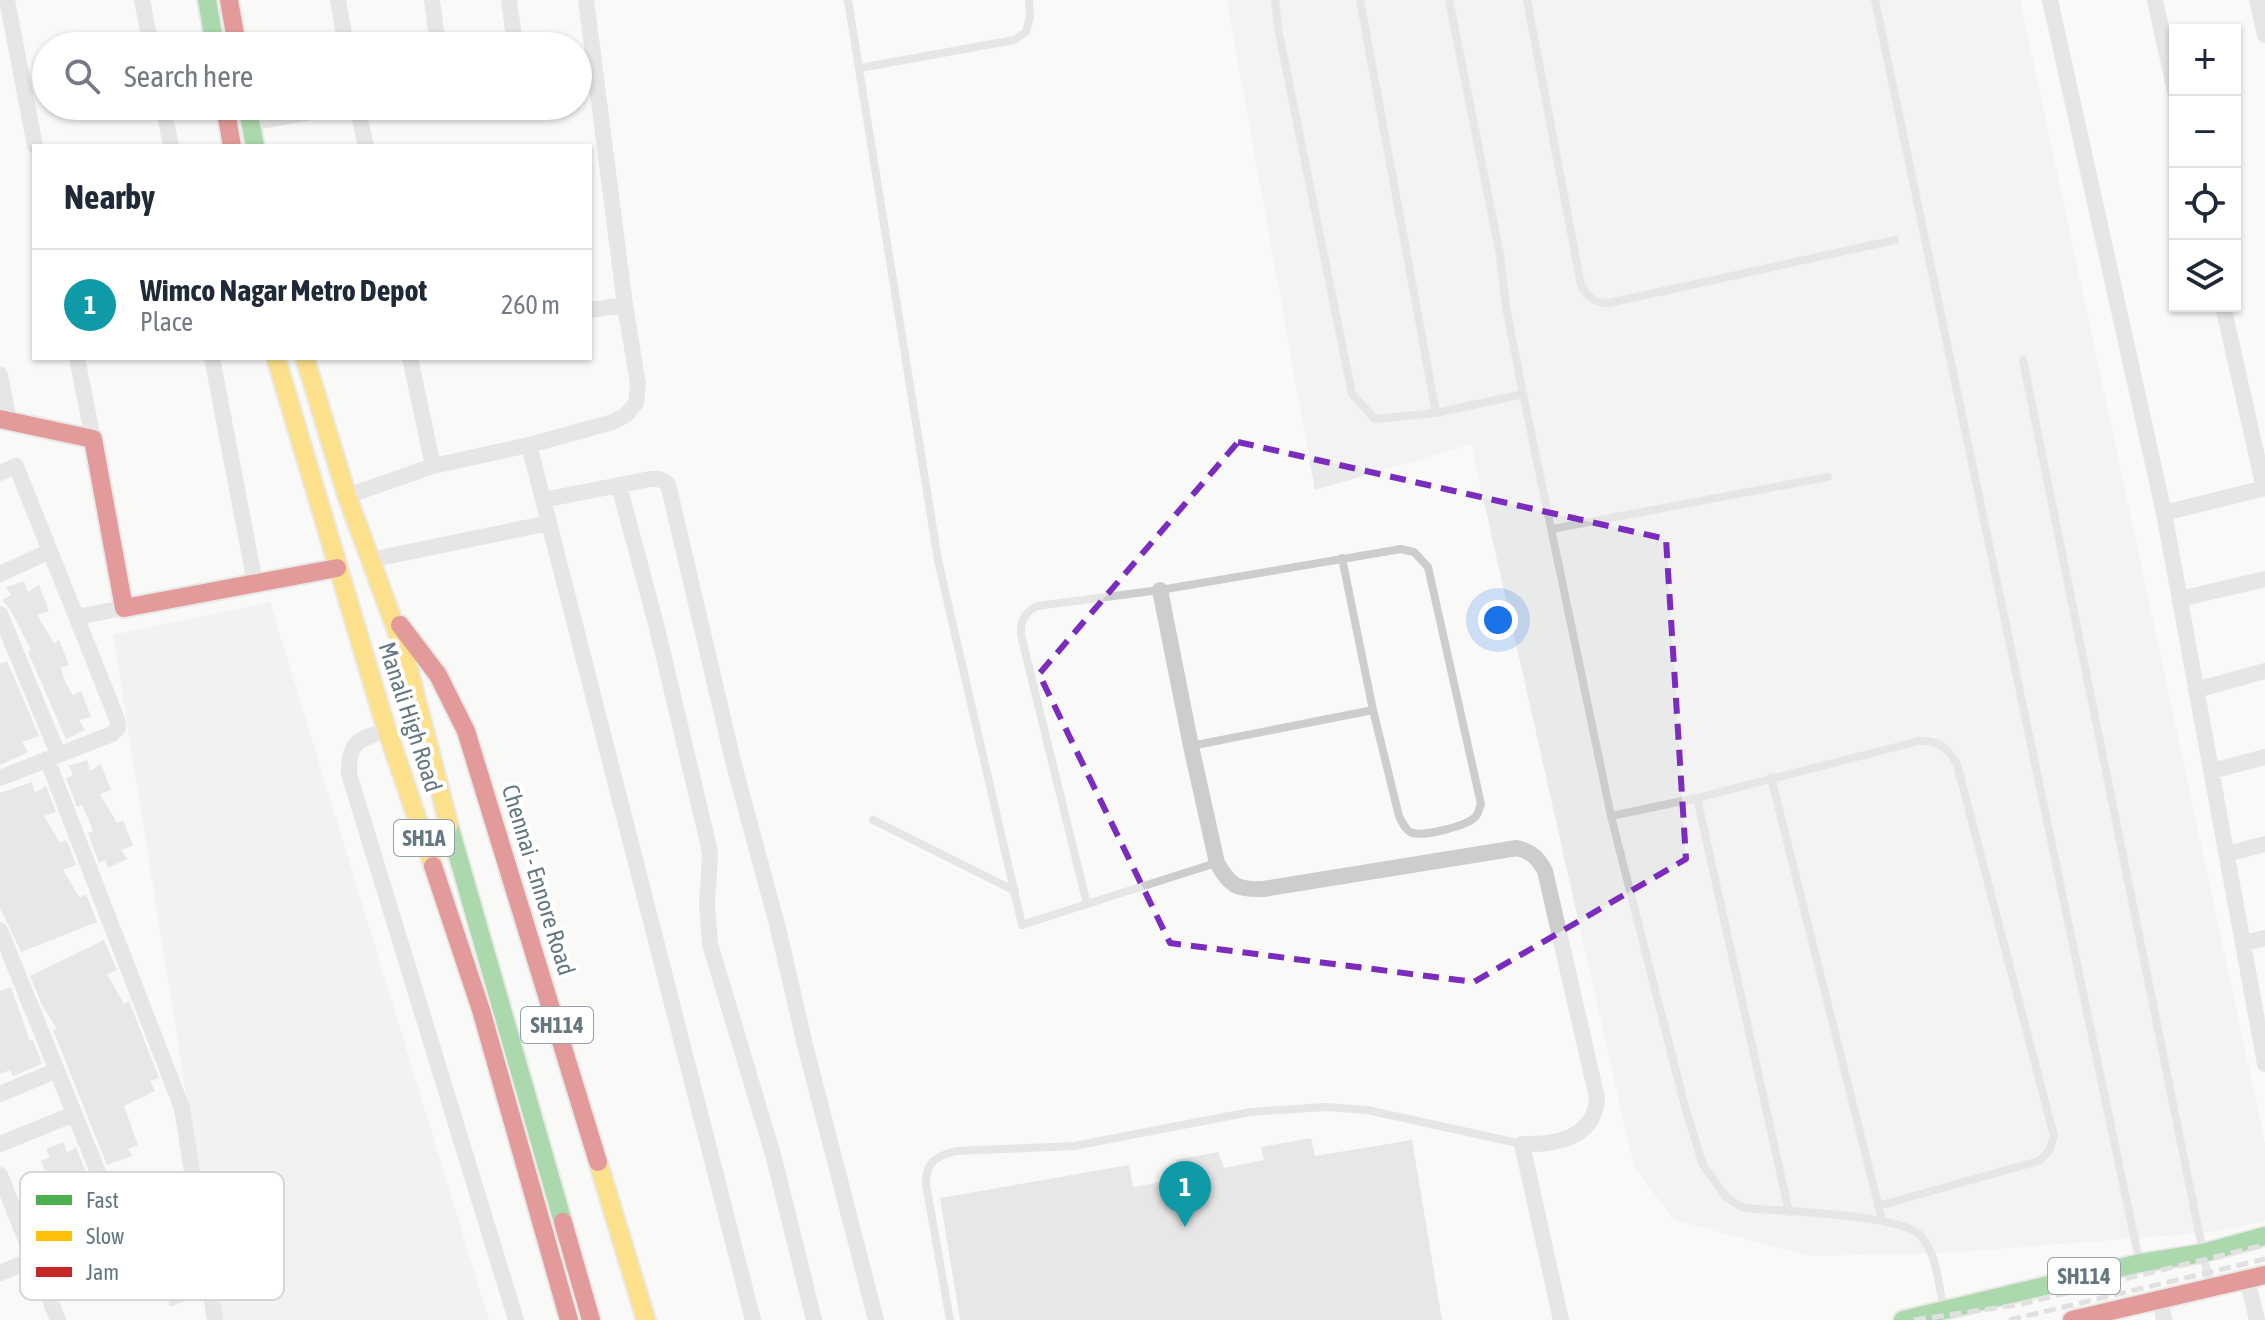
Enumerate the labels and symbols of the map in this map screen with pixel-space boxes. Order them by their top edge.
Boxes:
your location [1478,600,1518,640]
street label: Manali High Road [374,639,447,795]
street label: Chennai - Ennore Road [497,781,580,978]
road number: SH1A [394,820,454,856]
road number: SH114 [521,1007,593,1043]
pin: 1 [1159,1161,1211,1227]
legend [20,1172,284,1300]
text: Fast [86,1187,119,1213]
text: Slow [86,1223,124,1249]
road number: SH114 [2048,1258,2120,1294]
text: Jam [86,1259,119,1285]

